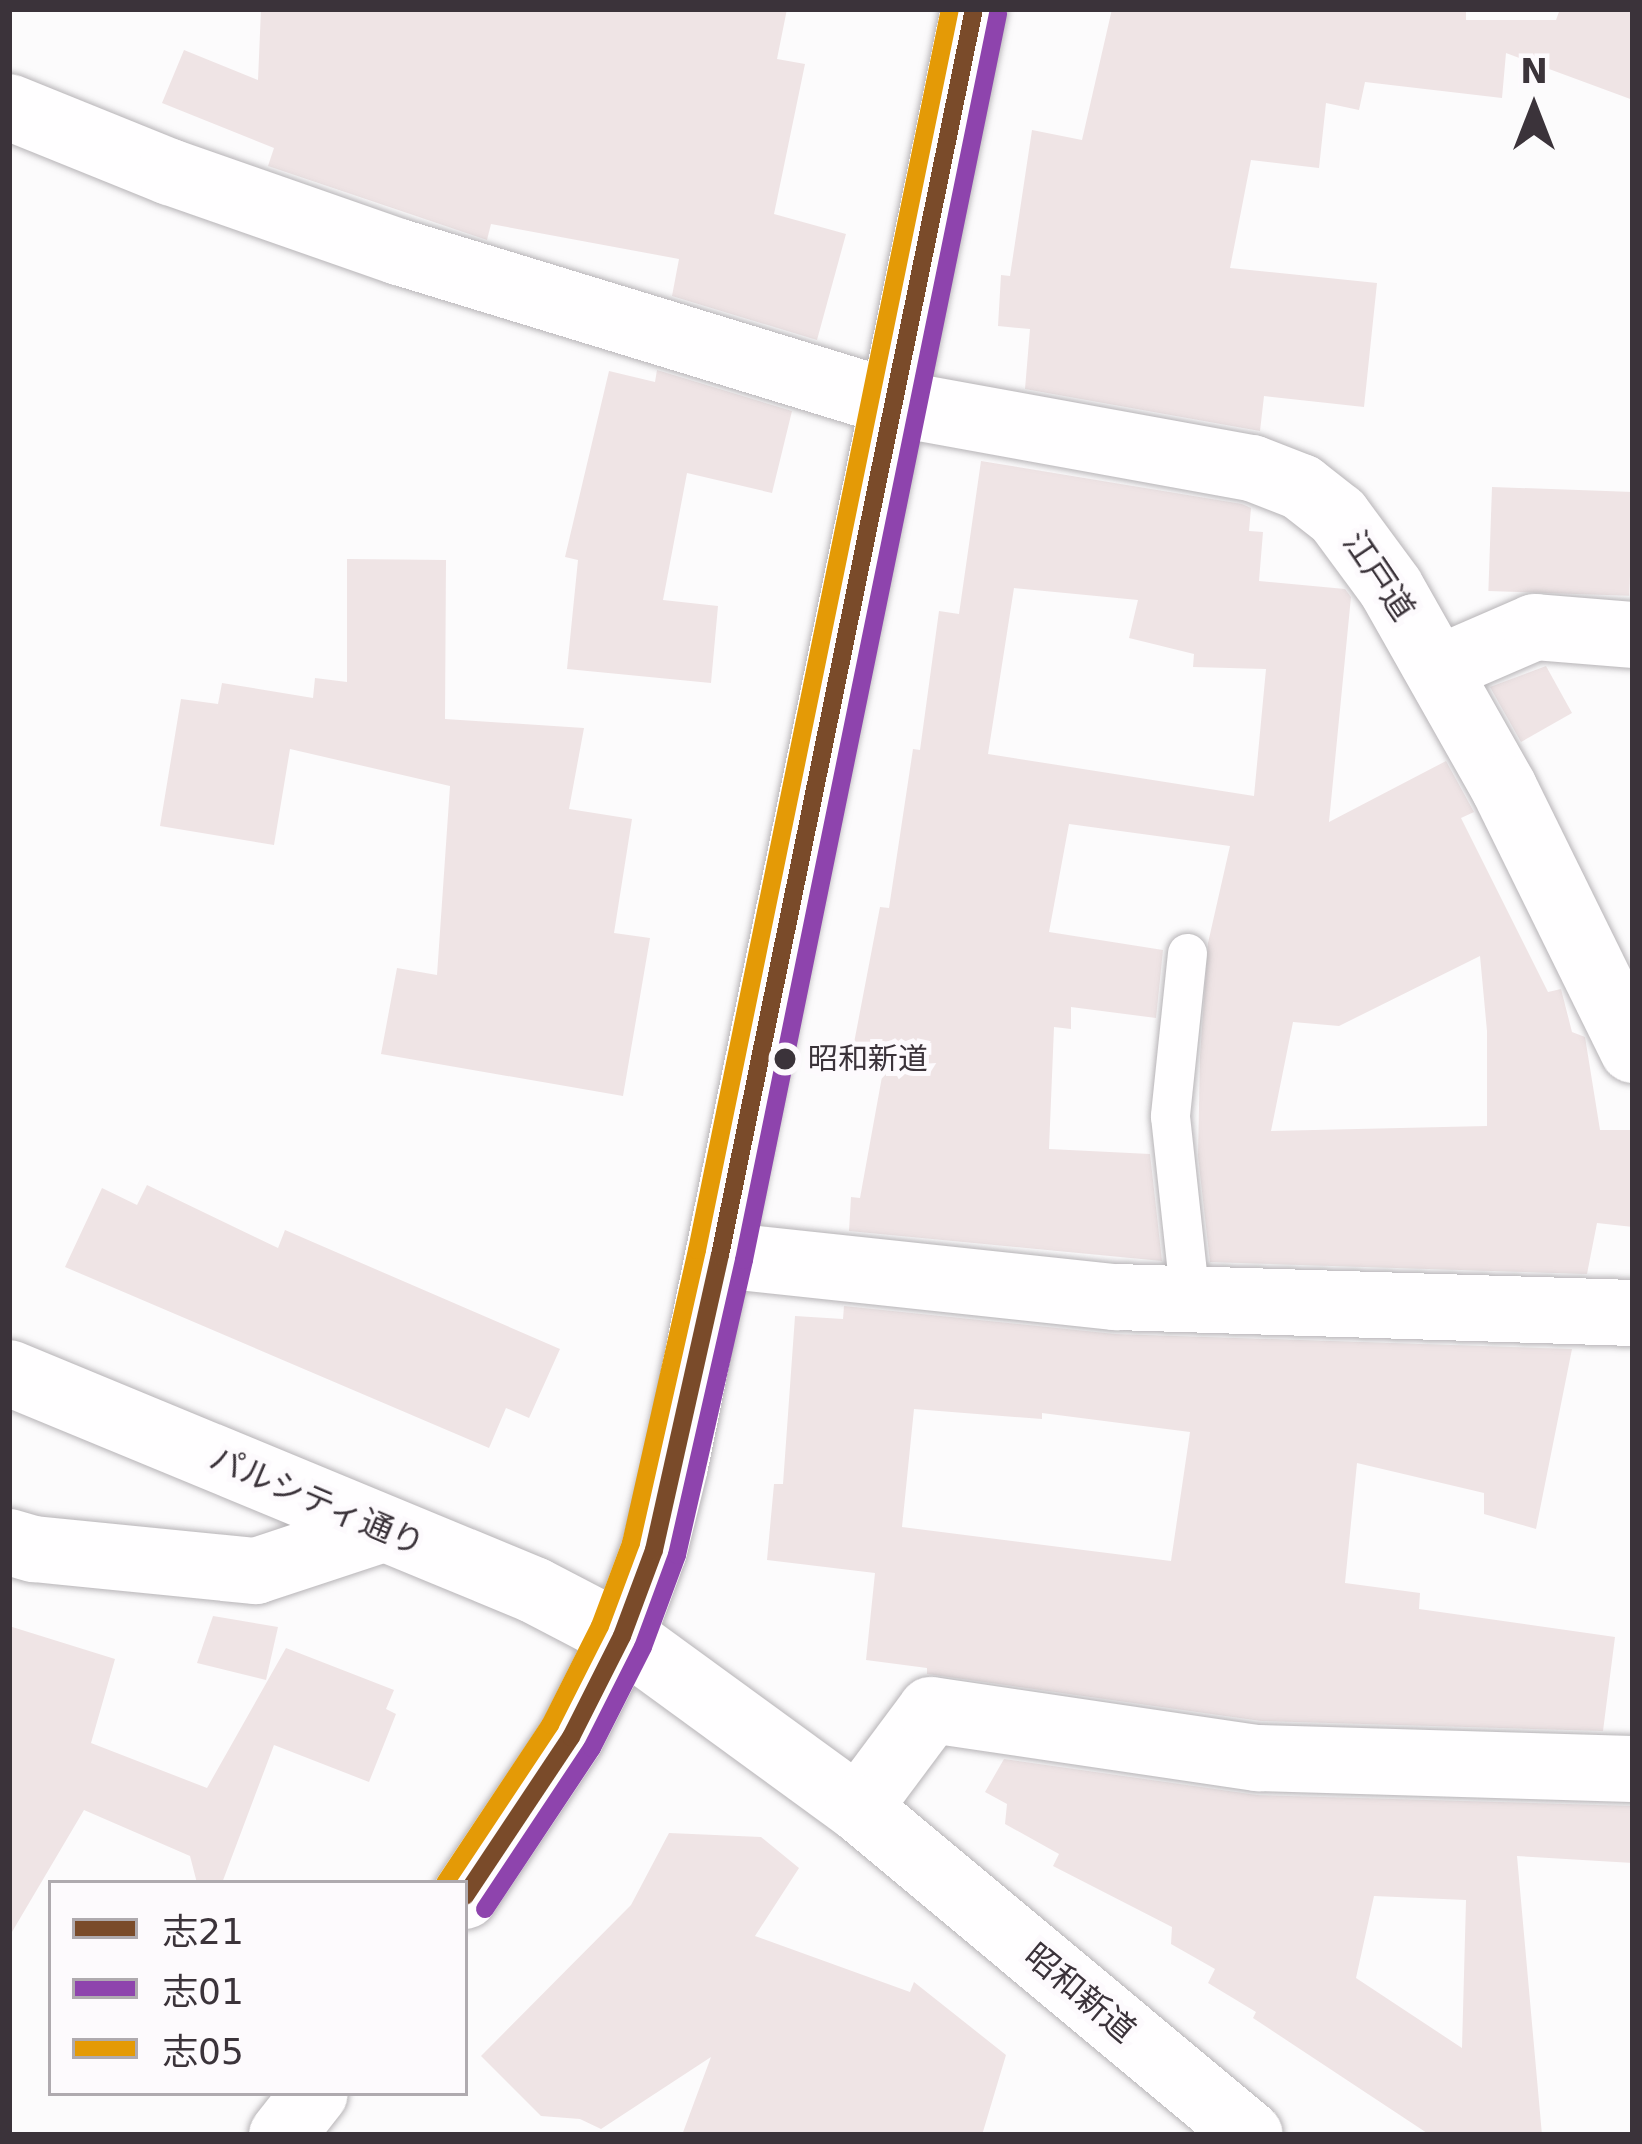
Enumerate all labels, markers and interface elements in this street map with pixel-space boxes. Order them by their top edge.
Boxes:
north arrow [1474,48,1594,168]
text: N [1520,52,1548,91]
street label: 江戸道 [1335,524,1423,628]
place label: 昭和新道 [808,1041,928,1077]
marker: 昭和新道 [774,1048,796,1070]
street label: パルシティ通り [203,1438,431,1564]
legend [48,1880,468,2096]
text: 志21 [162,1911,244,1952]
street label: 昭和新道 [1017,1935,1143,2051]
text: 志01 [162,1971,244,2012]
text: 志05 [162,2031,244,2072]

